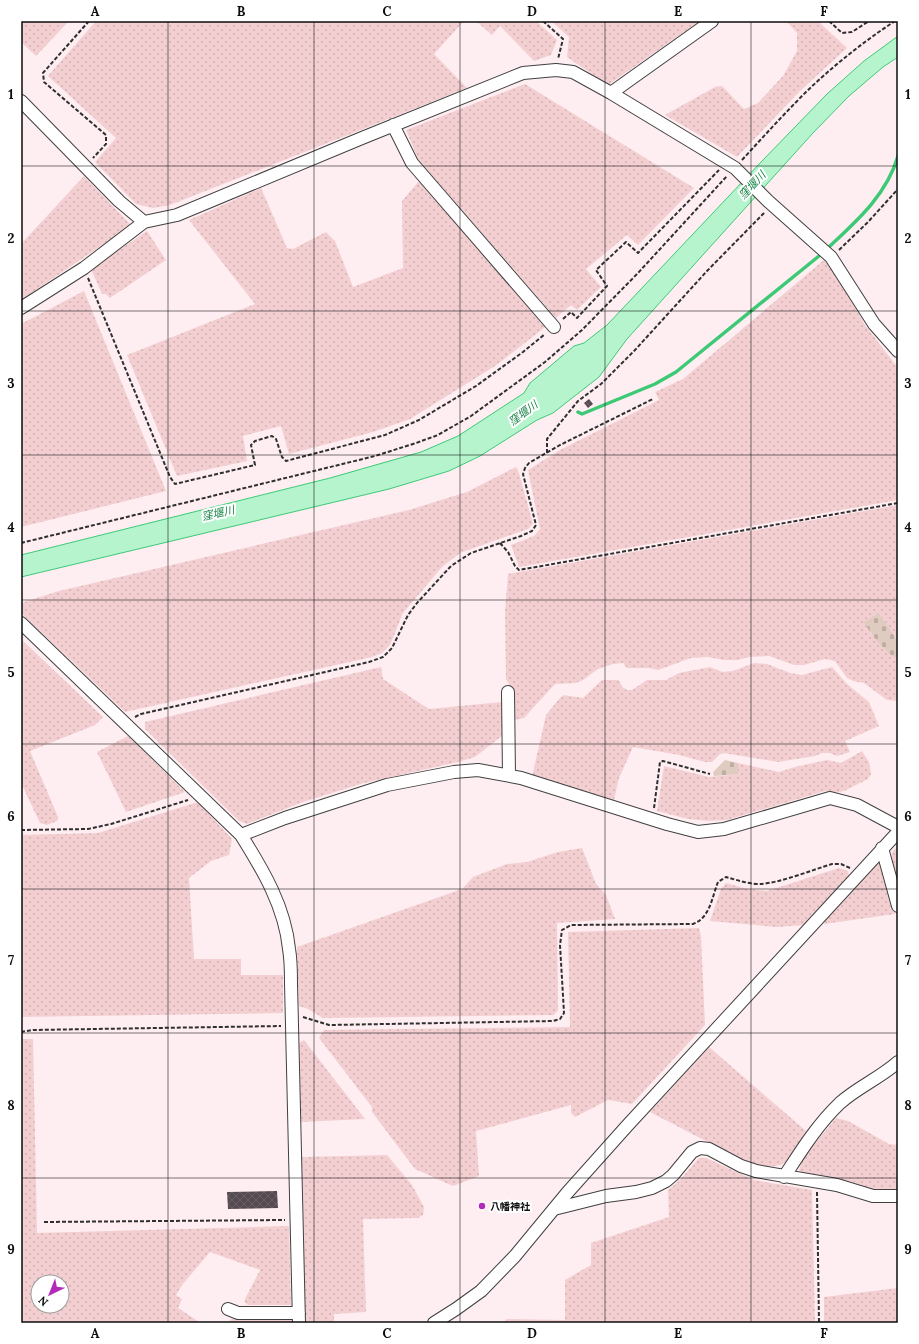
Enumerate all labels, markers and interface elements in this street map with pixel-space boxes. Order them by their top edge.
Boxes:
text: A [91,3,100,20]
text: B [237,3,246,20]
text: C [383,3,392,20]
text: D [527,3,537,20]
text: E [674,3,682,20]
text: F [820,3,828,20]
text: 1 [8,86,14,103]
text: 1 [905,86,911,103]
water label: 窪堰川 [736,167,769,202]
text: 2 [8,230,15,247]
text: 2 [905,230,912,247]
text: 3 [7,375,15,392]
text: 3 [904,375,912,392]
water label: 窪堰川 [506,397,541,429]
water label: 窪堰川 [200,502,237,524]
text: 4 [7,519,15,536]
text: 4 [904,519,912,536]
text: 5 [7,664,15,681]
text: 5 [904,664,912,681]
text: 6 [7,808,15,825]
text: 6 [904,808,912,825]
text: 7 [8,952,14,969]
text: 7 [905,952,911,969]
text: 8 [7,1097,15,1114]
text: 8 [904,1097,912,1114]
place label: 八幡神社 [490,1200,531,1213]
marker: 八幡神社 [477,1201,487,1211]
text: 9 [7,1241,15,1258]
text: 9 [904,1241,912,1258]
north arrow [30,1274,70,1314]
text: N [35,1293,51,1309]
text: A [91,1325,100,1342]
text: B [237,1325,246,1342]
text: C [383,1325,392,1342]
text: D [527,1325,537,1342]
text: E [674,1325,682,1342]
text: F [820,1325,828,1342]

